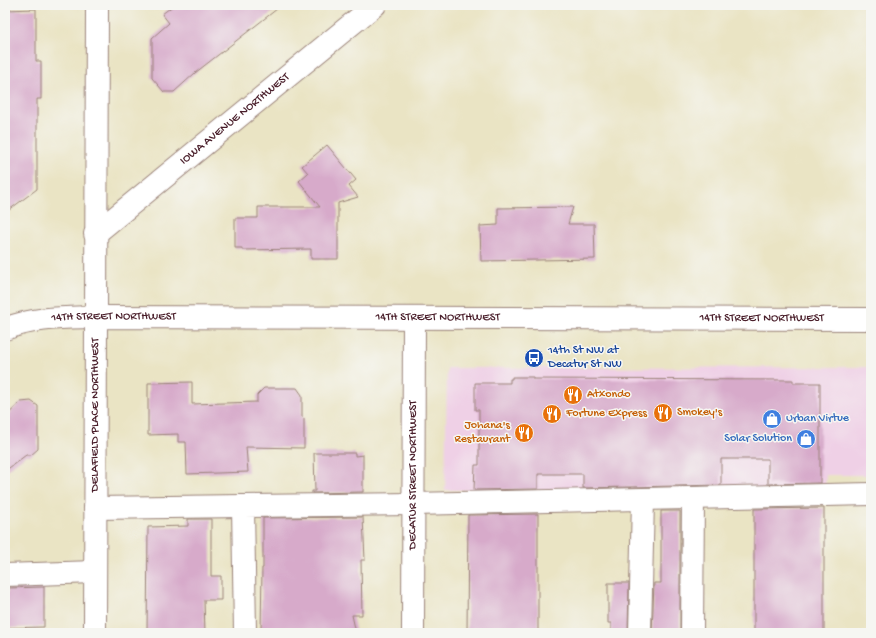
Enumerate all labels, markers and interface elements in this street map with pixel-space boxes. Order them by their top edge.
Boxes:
street label: IOWA AVENUE NORTHWEST [178,70,294,168]
street label: 14TH STREET NORTHWEST [50,310,177,326]
street label: 14TH STREET NORTHWEST [374,311,501,325]
street label: 14TH STREET NORTHWEST [698,312,825,326]
street label: DELAFIELD PLACE NORTHWEST [88,337,103,493]
place label: 14th St NW at Decatur St NW [547,344,622,372]
bus stop icon: 14th St NW at Decatur St NW [523,347,545,369]
restaurant icon: Atxondo [562,384,584,406]
place label: Atxondo [587,388,630,402]
street label: DECATUR STREET NORTHWEST [406,399,421,551]
restaurant icon: Smokey's [652,402,674,424]
restaurant icon: Fortune Express [541,403,563,425]
place label: Smokey's [677,406,723,420]
place label: Fortune Express [565,407,647,421]
shop icon: Urban Virtue [761,408,783,430]
place label: Urban Virtue [786,412,850,426]
place label: Johana's Restaurant [454,419,511,447]
restaurant icon: Johana's Restaurant [513,422,535,444]
shop icon: Solar Solution [795,428,817,450]
place label: Solar Solution [724,432,792,446]

